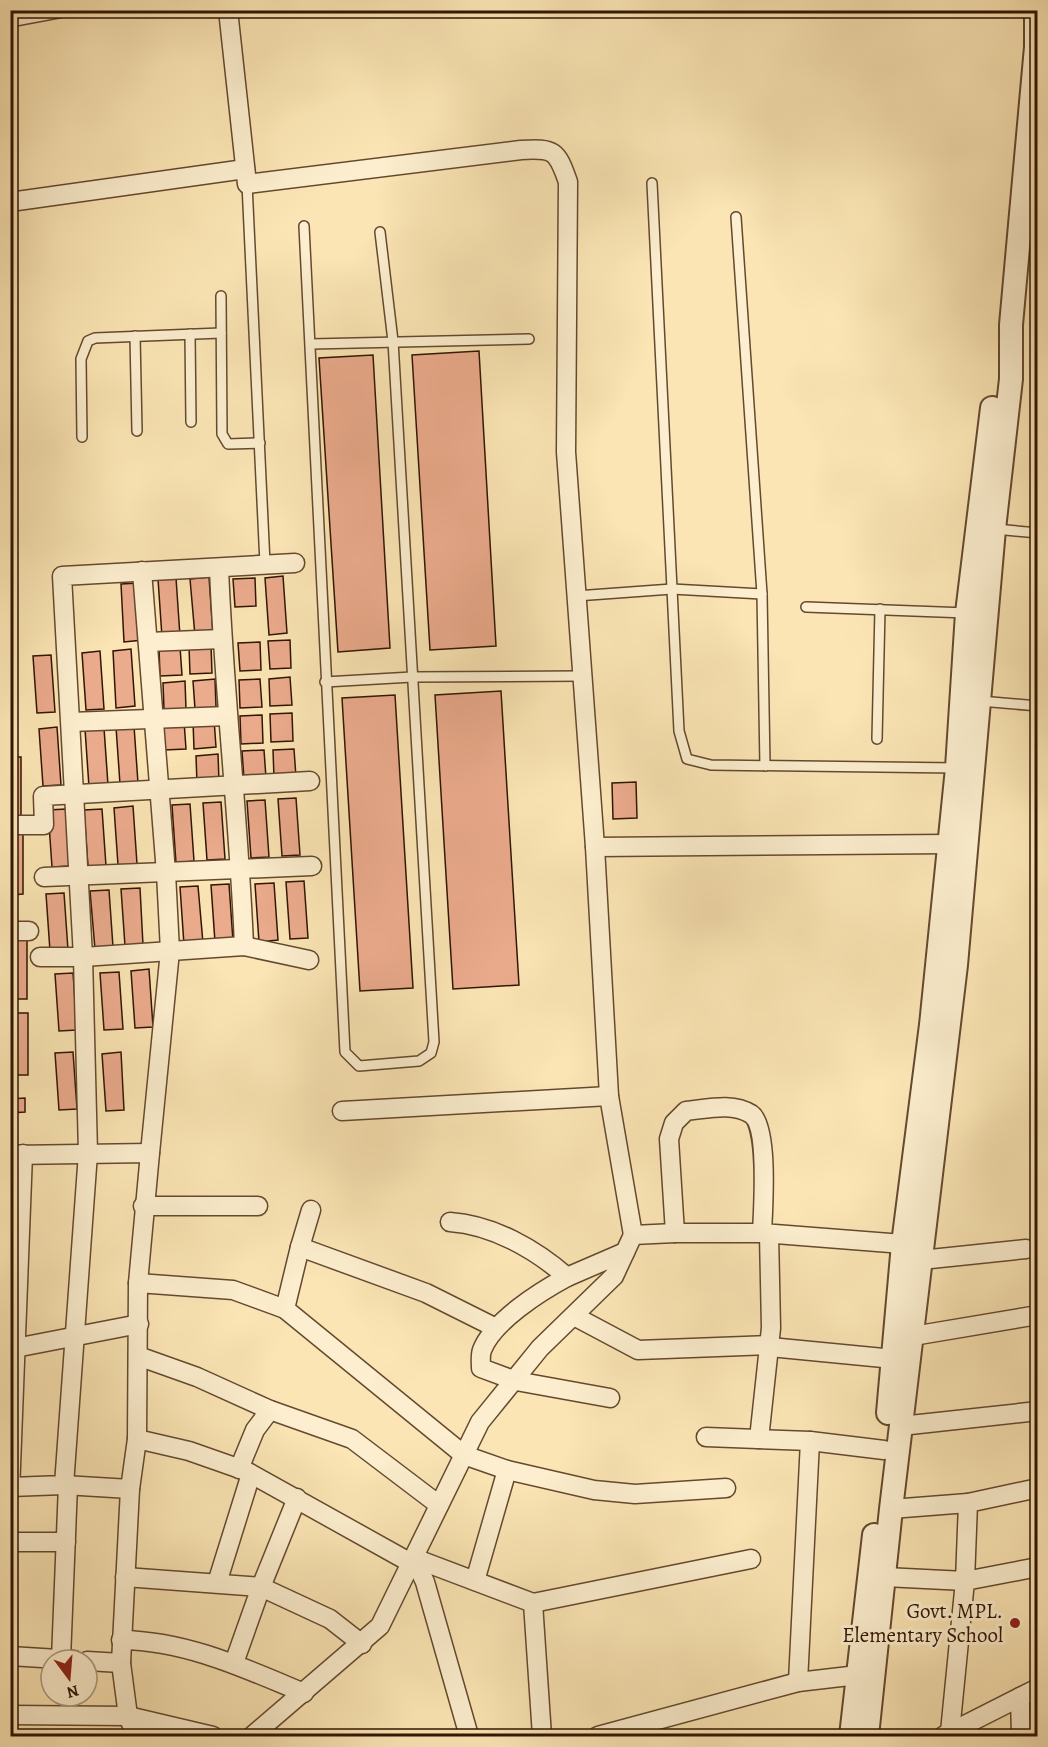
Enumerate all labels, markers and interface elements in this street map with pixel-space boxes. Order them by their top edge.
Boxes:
place label: Govt. MPL. Elementary School [842,1597,1003,1649]
marker: Govt. MPL. Elementary School [1008,1616,1022,1630]
north arrow [39,1648,99,1708]
text: N [64,1679,81,1704]

